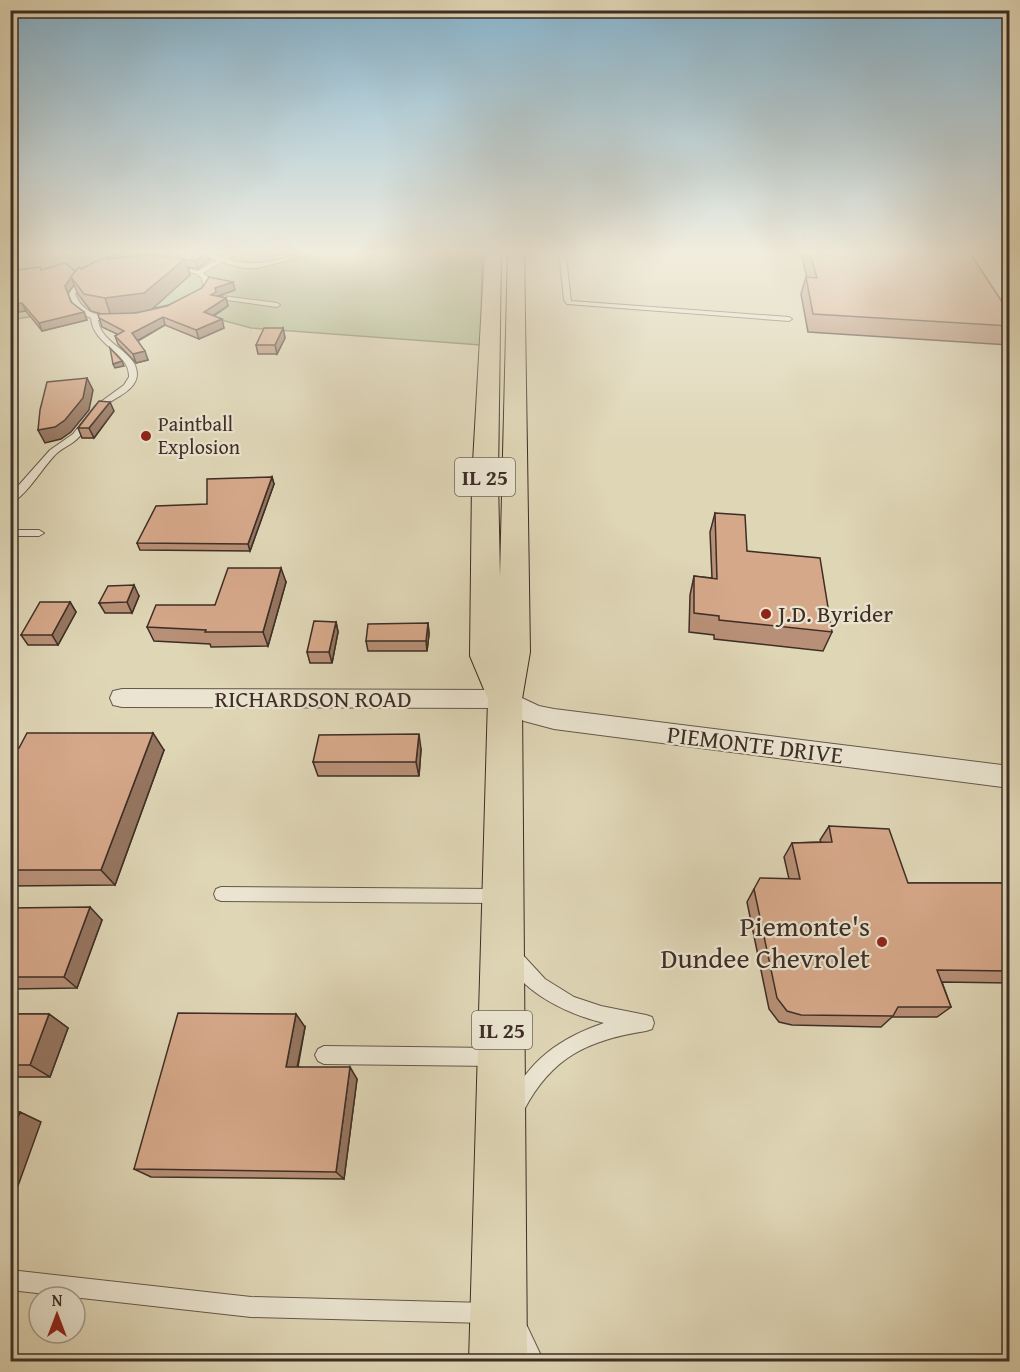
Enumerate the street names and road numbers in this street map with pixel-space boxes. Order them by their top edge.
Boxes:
road number: IL 25 [455,458,515,496]
street label: RICHARDSON ROAD [214,681,412,716]
street label: PIEMONTE DRIVE [665,716,845,773]
road number: IL 25 [472,1011,532,1049]

